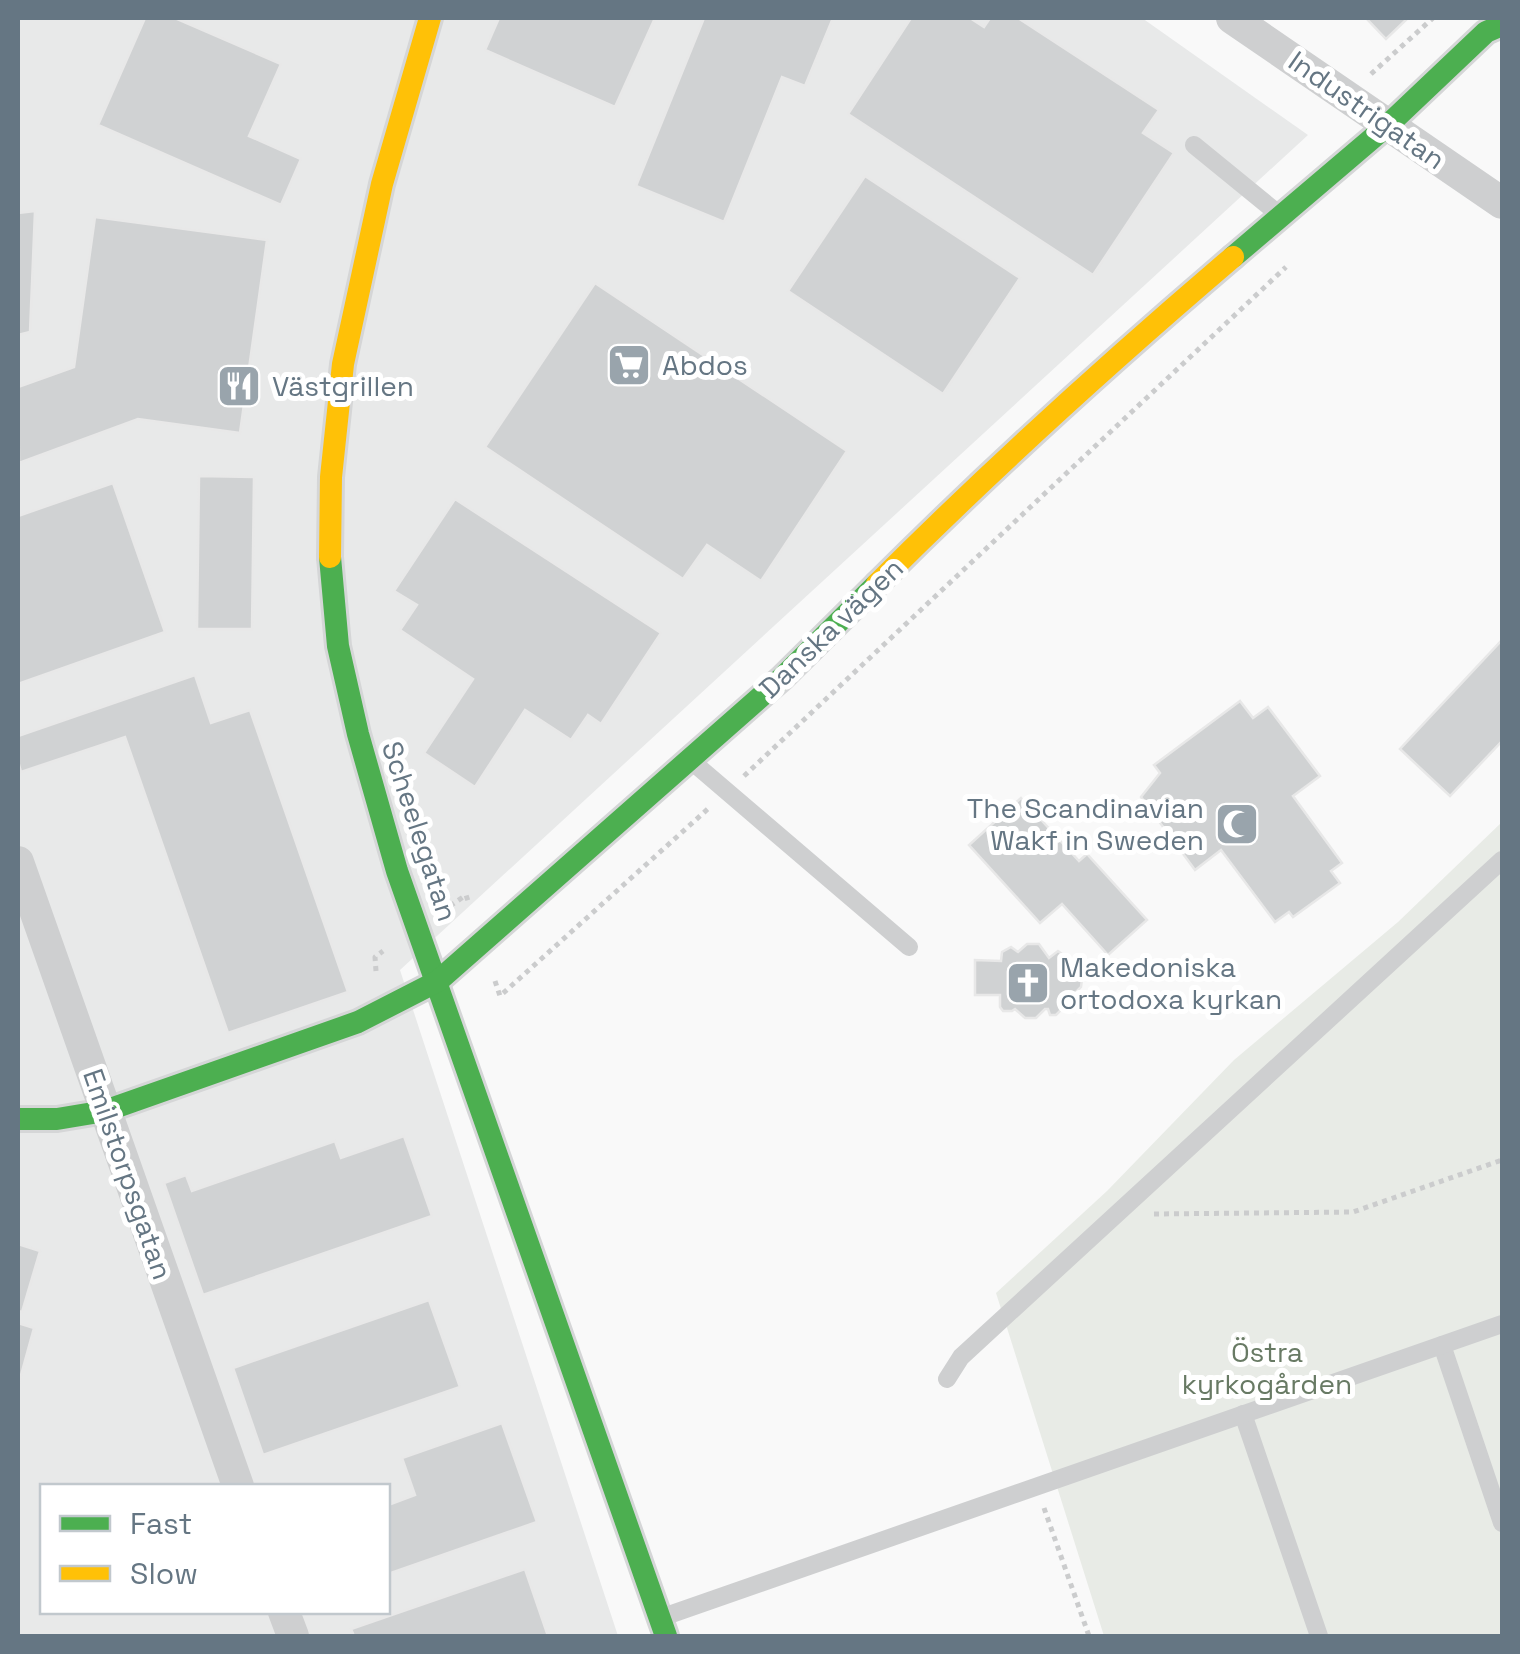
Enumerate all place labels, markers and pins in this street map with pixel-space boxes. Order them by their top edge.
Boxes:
supermarket icon: Abdos [606,342,652,388]
place label: Abdos [662,347,748,383]
restaurant icon: Västgrillen [216,363,262,409]
place label: Västgrillen [272,368,414,404]
place label: The Scandinavian Wakf in Sweden [967,790,1204,858]
mosque icon: The Scandinavian Wakf in Sweden [1214,801,1260,847]
place label: Makedoniska ortodoxa kyrkan [1060,949,1282,1017]
church icon: Makedoniska ortodoxa kyrkan [1005,960,1051,1006]

